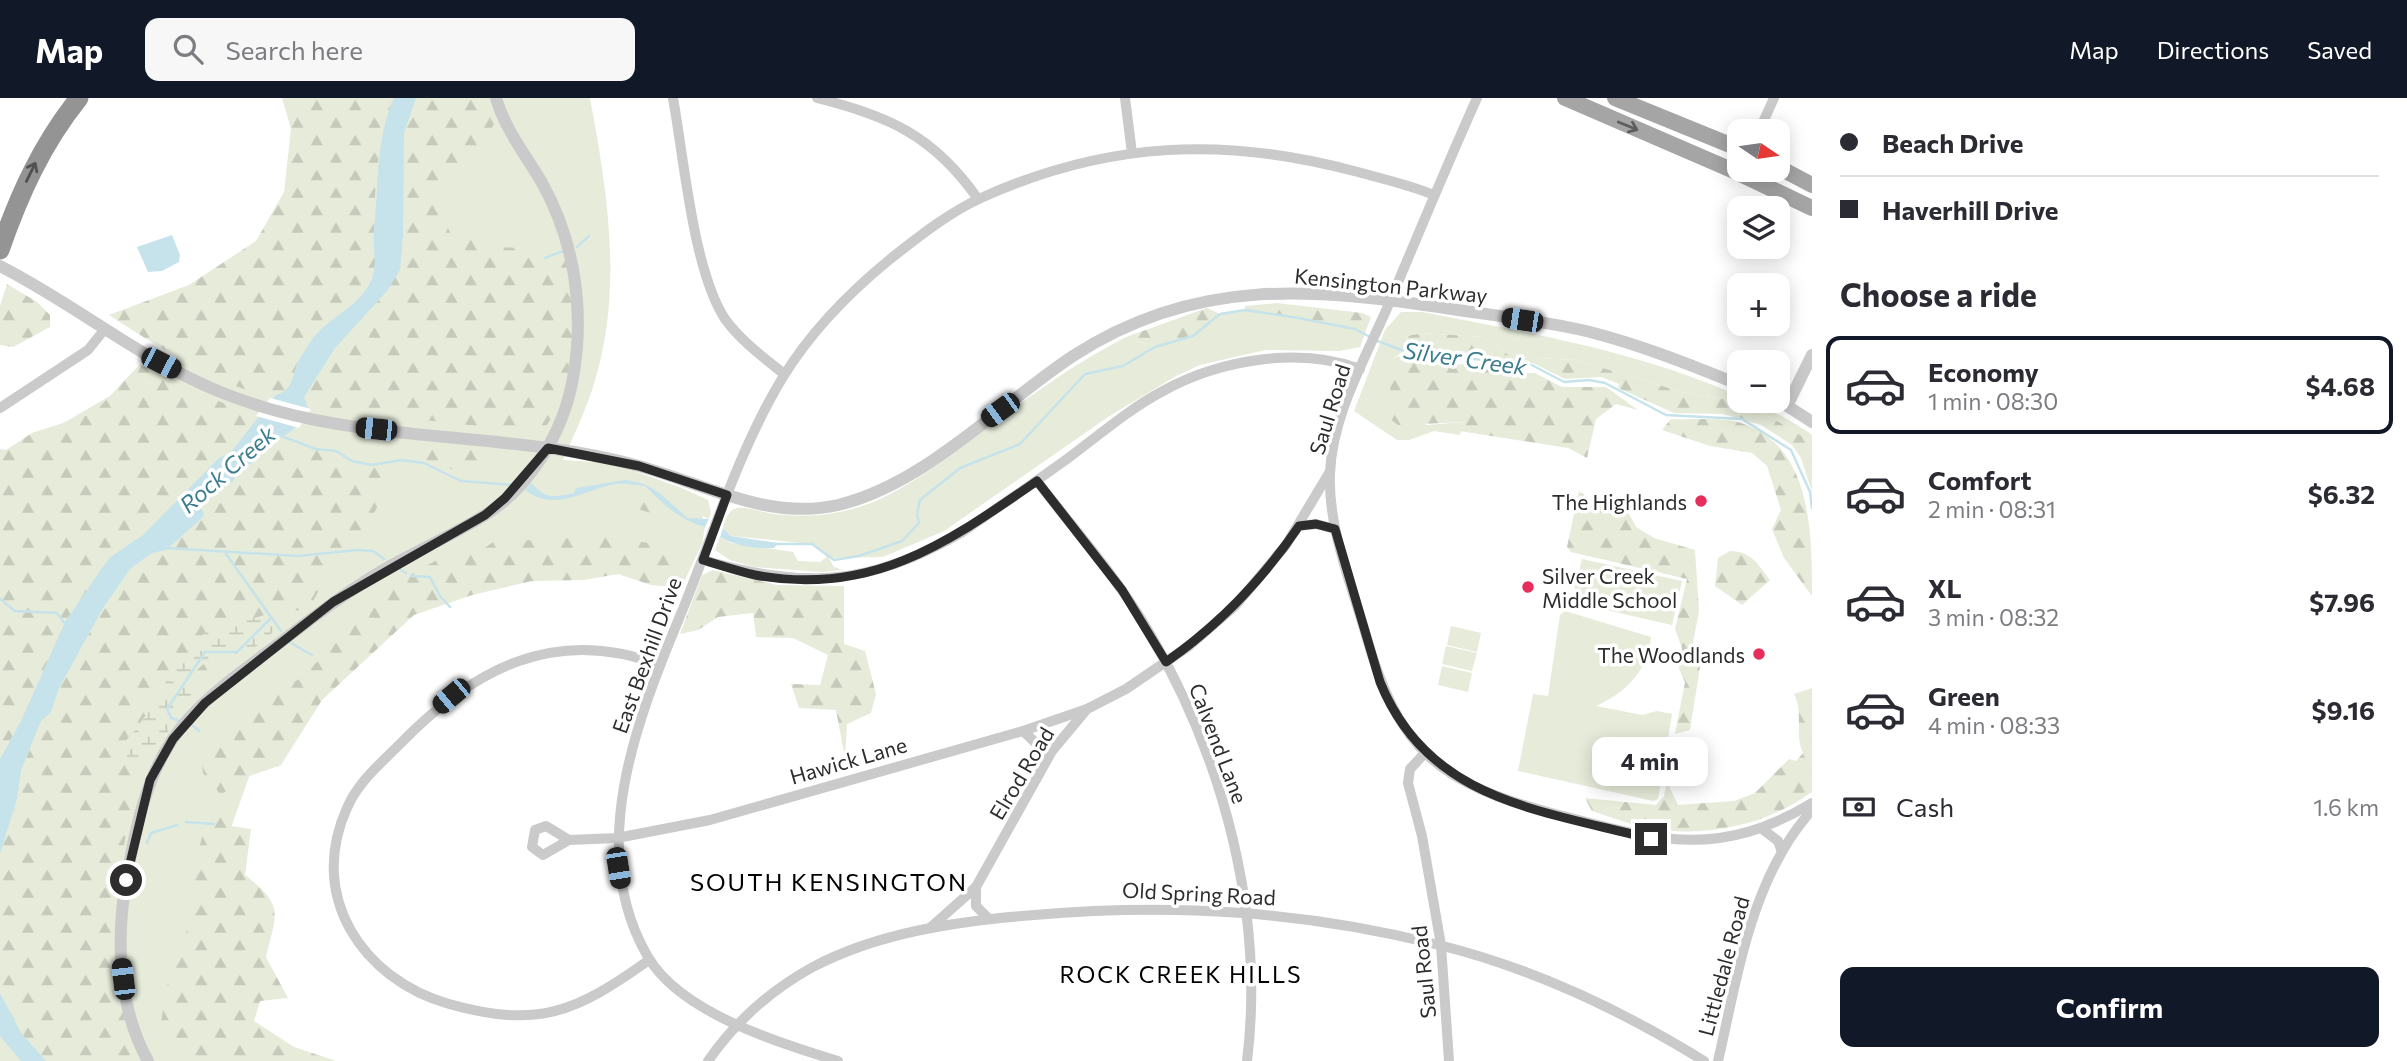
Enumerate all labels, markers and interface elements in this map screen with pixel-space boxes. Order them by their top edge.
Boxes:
search box [145,18,635,81]
text: Map [35,29,103,70]
icon: search [169,30,207,68]
text: Search here [225,34,363,65]
text: Map [2069,35,2119,64]
text: Directions [2157,35,2269,64]
text: Saved [2307,35,2372,64]
north arrow [1727,119,1790,182]
map controls [1727,119,1790,413]
one-way arrow [1616,120,1638,133]
text: Beach Drive [1882,127,2024,158]
one-way arrow [25,162,39,183]
text: Haverhill Drive [1882,194,2059,225]
button: layers [1727,196,1790,259]
street label: Kensington Parkway [1293,262,1489,308]
button: + [1727,273,1790,336]
text: Choose a ride [1840,274,2037,314]
car [1500,306,1545,334]
water label: Silver Creek [1402,336,1529,381]
car [138,344,185,382]
button: − [1727,350,1790,413]
icon: car [1844,354,1907,417]
text: Economy [1928,356,2039,387]
street label: Saul Road [1303,361,1355,457]
text: $4.68 [2306,370,2375,401]
text: 1 min · 08:30 [1928,387,2058,415]
car [977,389,1024,431]
car [355,416,398,442]
water label: Rock Creek [173,419,281,518]
icon: car [1844,462,1907,525]
text: Comfort [1928,464,2031,495]
text: $6.32 [2308,478,2375,509]
place label: The Highlands [1552,489,1687,514]
marker: The Highlands [1693,493,1709,509]
text: 2 min · 08:31 [1928,495,2056,523]
place label: Silver Creek Middle School [1542,563,1677,612]
icon: car [1844,570,1907,633]
text: XL [1928,572,1962,603]
street label: East Bexhill Drive [606,574,686,736]
marker: Silver Creek Middle School [1520,579,1536,595]
text: $7.96 [2309,586,2375,617]
text: 3 min · 08:32 [1928,603,2059,631]
place label: The Woodlands [1597,642,1745,667]
marker: The Woodlands [1751,646,1767,662]
car [429,674,474,718]
icon: car [1844,678,1907,741]
street label: Calvend Lane [1185,679,1253,807]
text: Green [1928,680,2000,711]
text: $9.16 [2312,694,2375,725]
text: 4 min · 08:33 [1928,711,2060,739]
street label: Elrod Road [984,722,1058,824]
street label: Hawick Lane [787,731,909,789]
callout: 4 min [1593,738,1709,786]
text: 4 min [1621,747,1679,775]
icon: cash [1840,788,1878,826]
text: Cash [1896,791,1954,822]
text: 1.6 km [2313,793,2379,821]
route end [1635,823,1667,855]
car [605,846,632,890]
route start [110,864,142,896]
district label: SOUTH KENSINGTON [690,867,968,896]
street label: Old Spring Road [1122,876,1276,910]
street label: Littledale Road [1692,893,1754,1039]
street label: Saul Road [1406,924,1440,1020]
car [111,957,136,1001]
district label: ROCK CREEK HILLS [1059,960,1303,988]
button: Confirm [1840,967,2379,1047]

